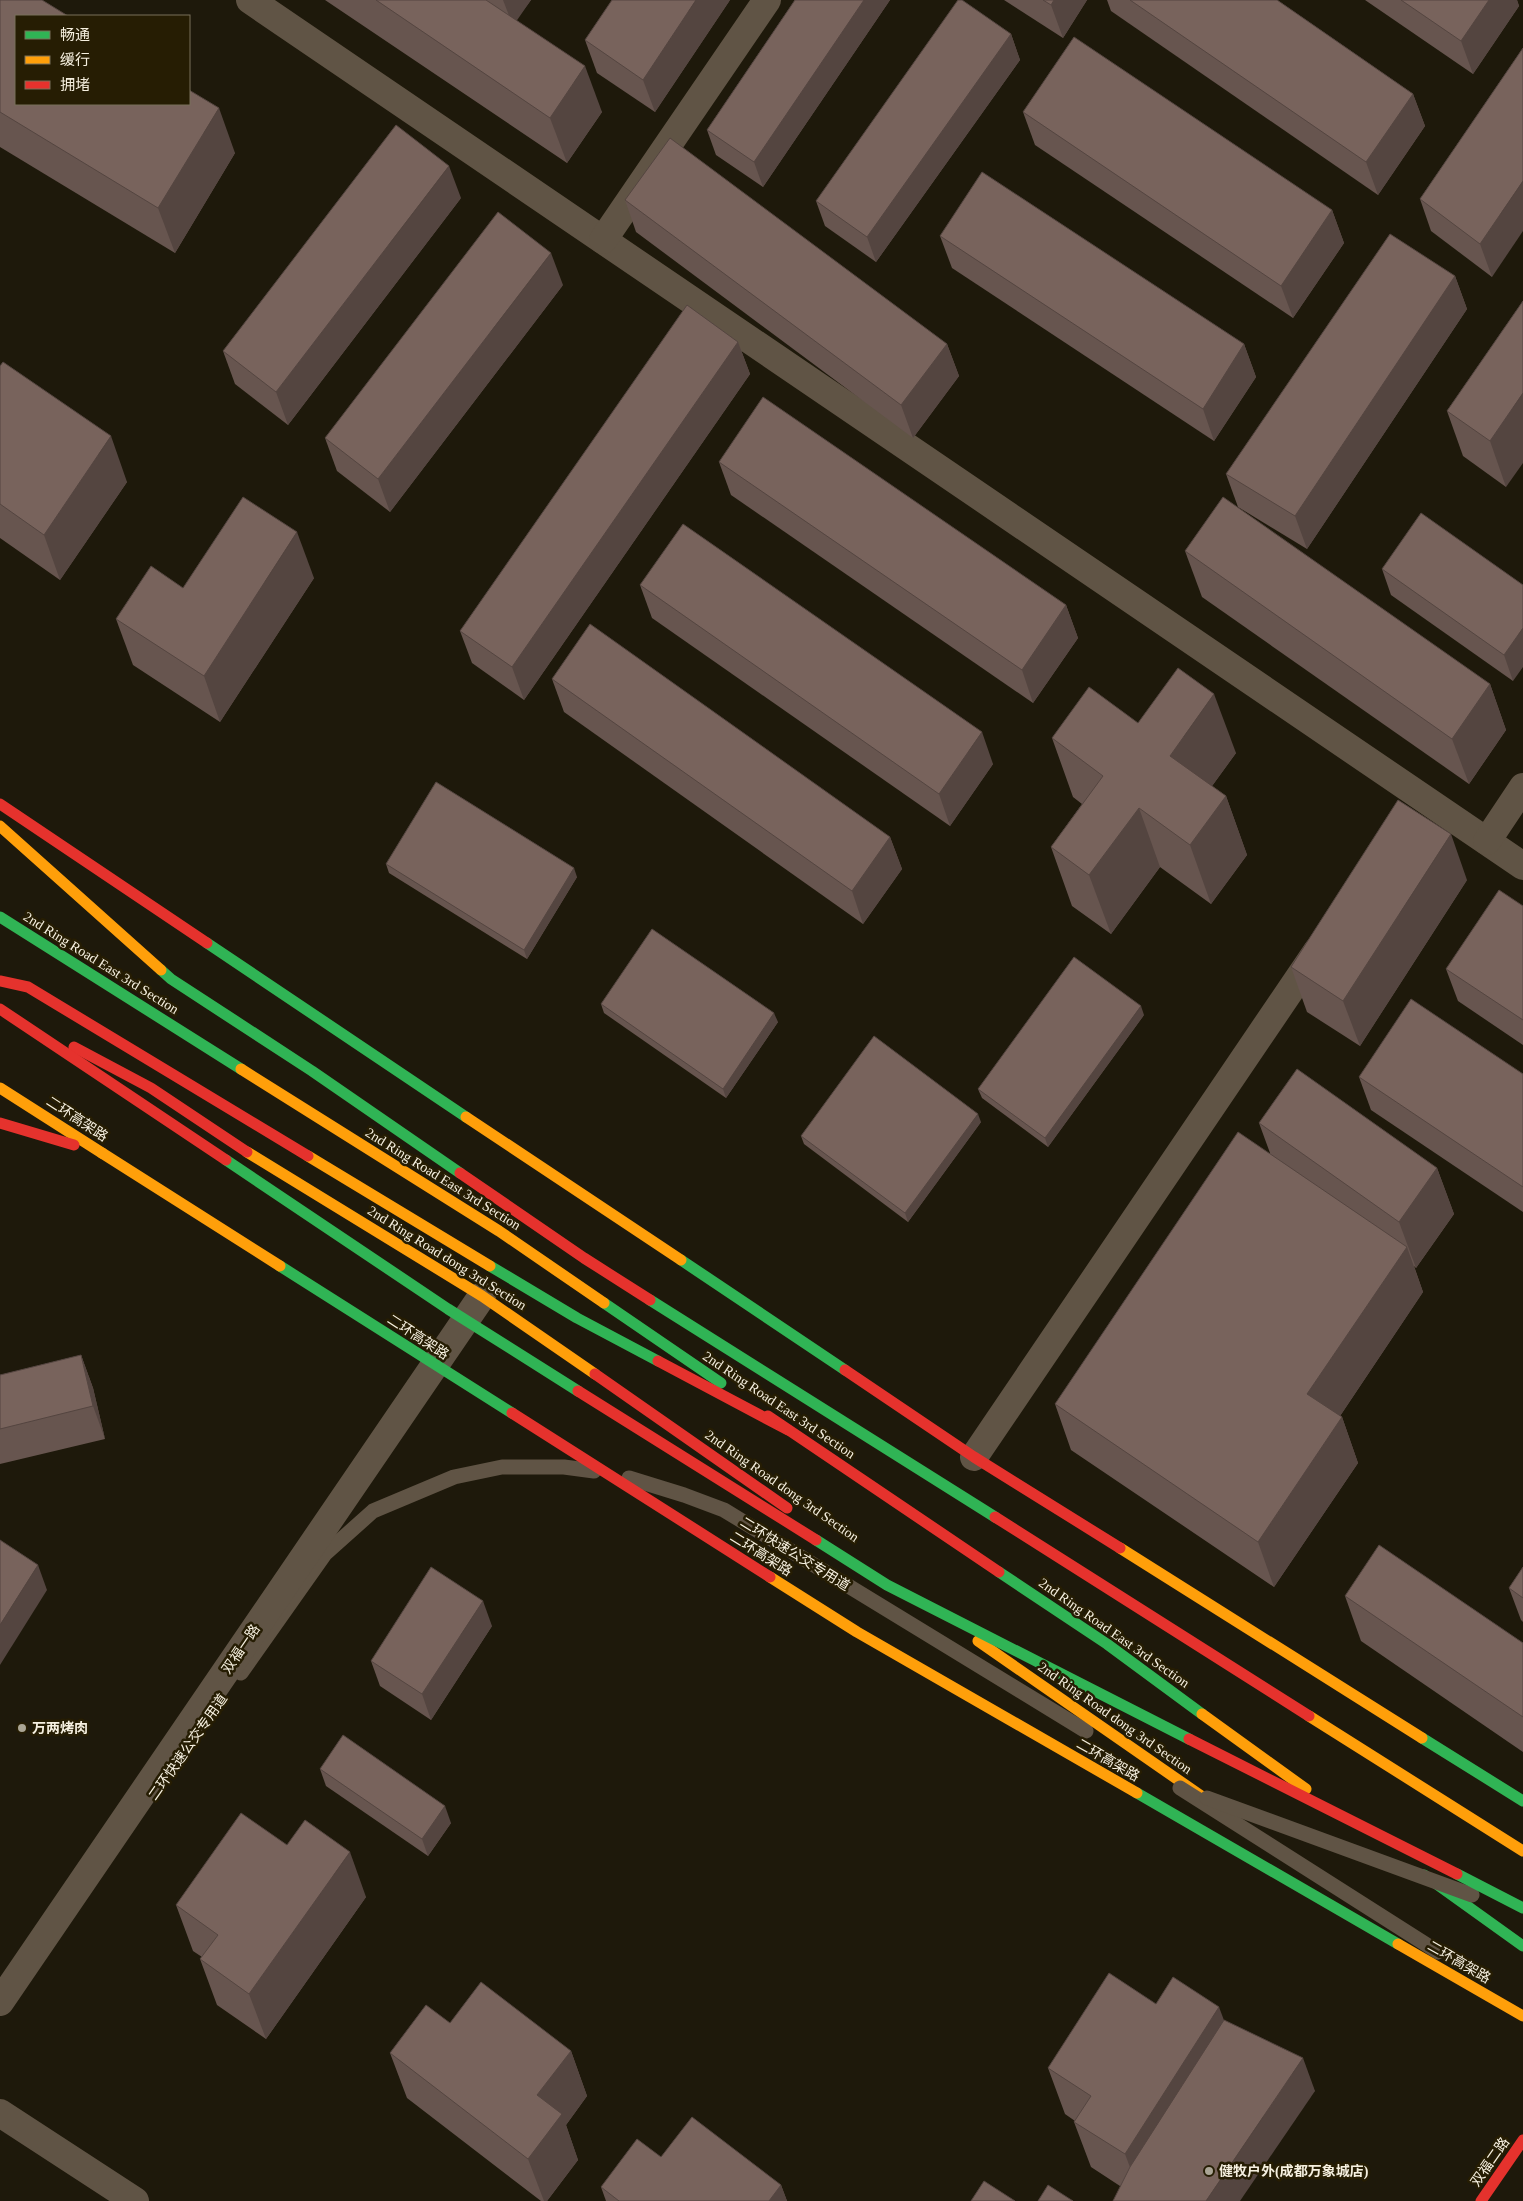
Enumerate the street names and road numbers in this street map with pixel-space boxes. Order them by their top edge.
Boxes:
street label: 2nd Ring Road East 3rd Section [21,909,181,1017]
street label: 二环高架路 [44,1094,110,1144]
street label: 2nd Ring Road East 3rd Section [363,1125,523,1233]
street label: 2nd Ring Road dong 3rd Section [365,1203,529,1313]
street label: 二环高架路 [385,1312,451,1362]
street label: 2nd Ring Road East 3rd Section [700,1348,858,1462]
street label: 2nd Ring Road dong 3rd Section [702,1427,862,1545]
street label: 二环快速公交专用道 [738,1513,853,1594]
street label: 二环高架路 [727,1529,795,1579]
street label: 2nd Ring Road East 3rd Section [1036,1575,1192,1691]
street label: 双福一路 [219,1622,263,1676]
street label: 2nd Ring Road dong 3rd Section [1035,1659,1195,1777]
street label: 二环快速公交专用道 [145,1691,230,1803]
street label: 二环高架路 [1074,1736,1142,1784]
street label: 二环高架路 [1425,1938,1493,1986]
street label: 双福二路 [1468,2135,1512,2189]

